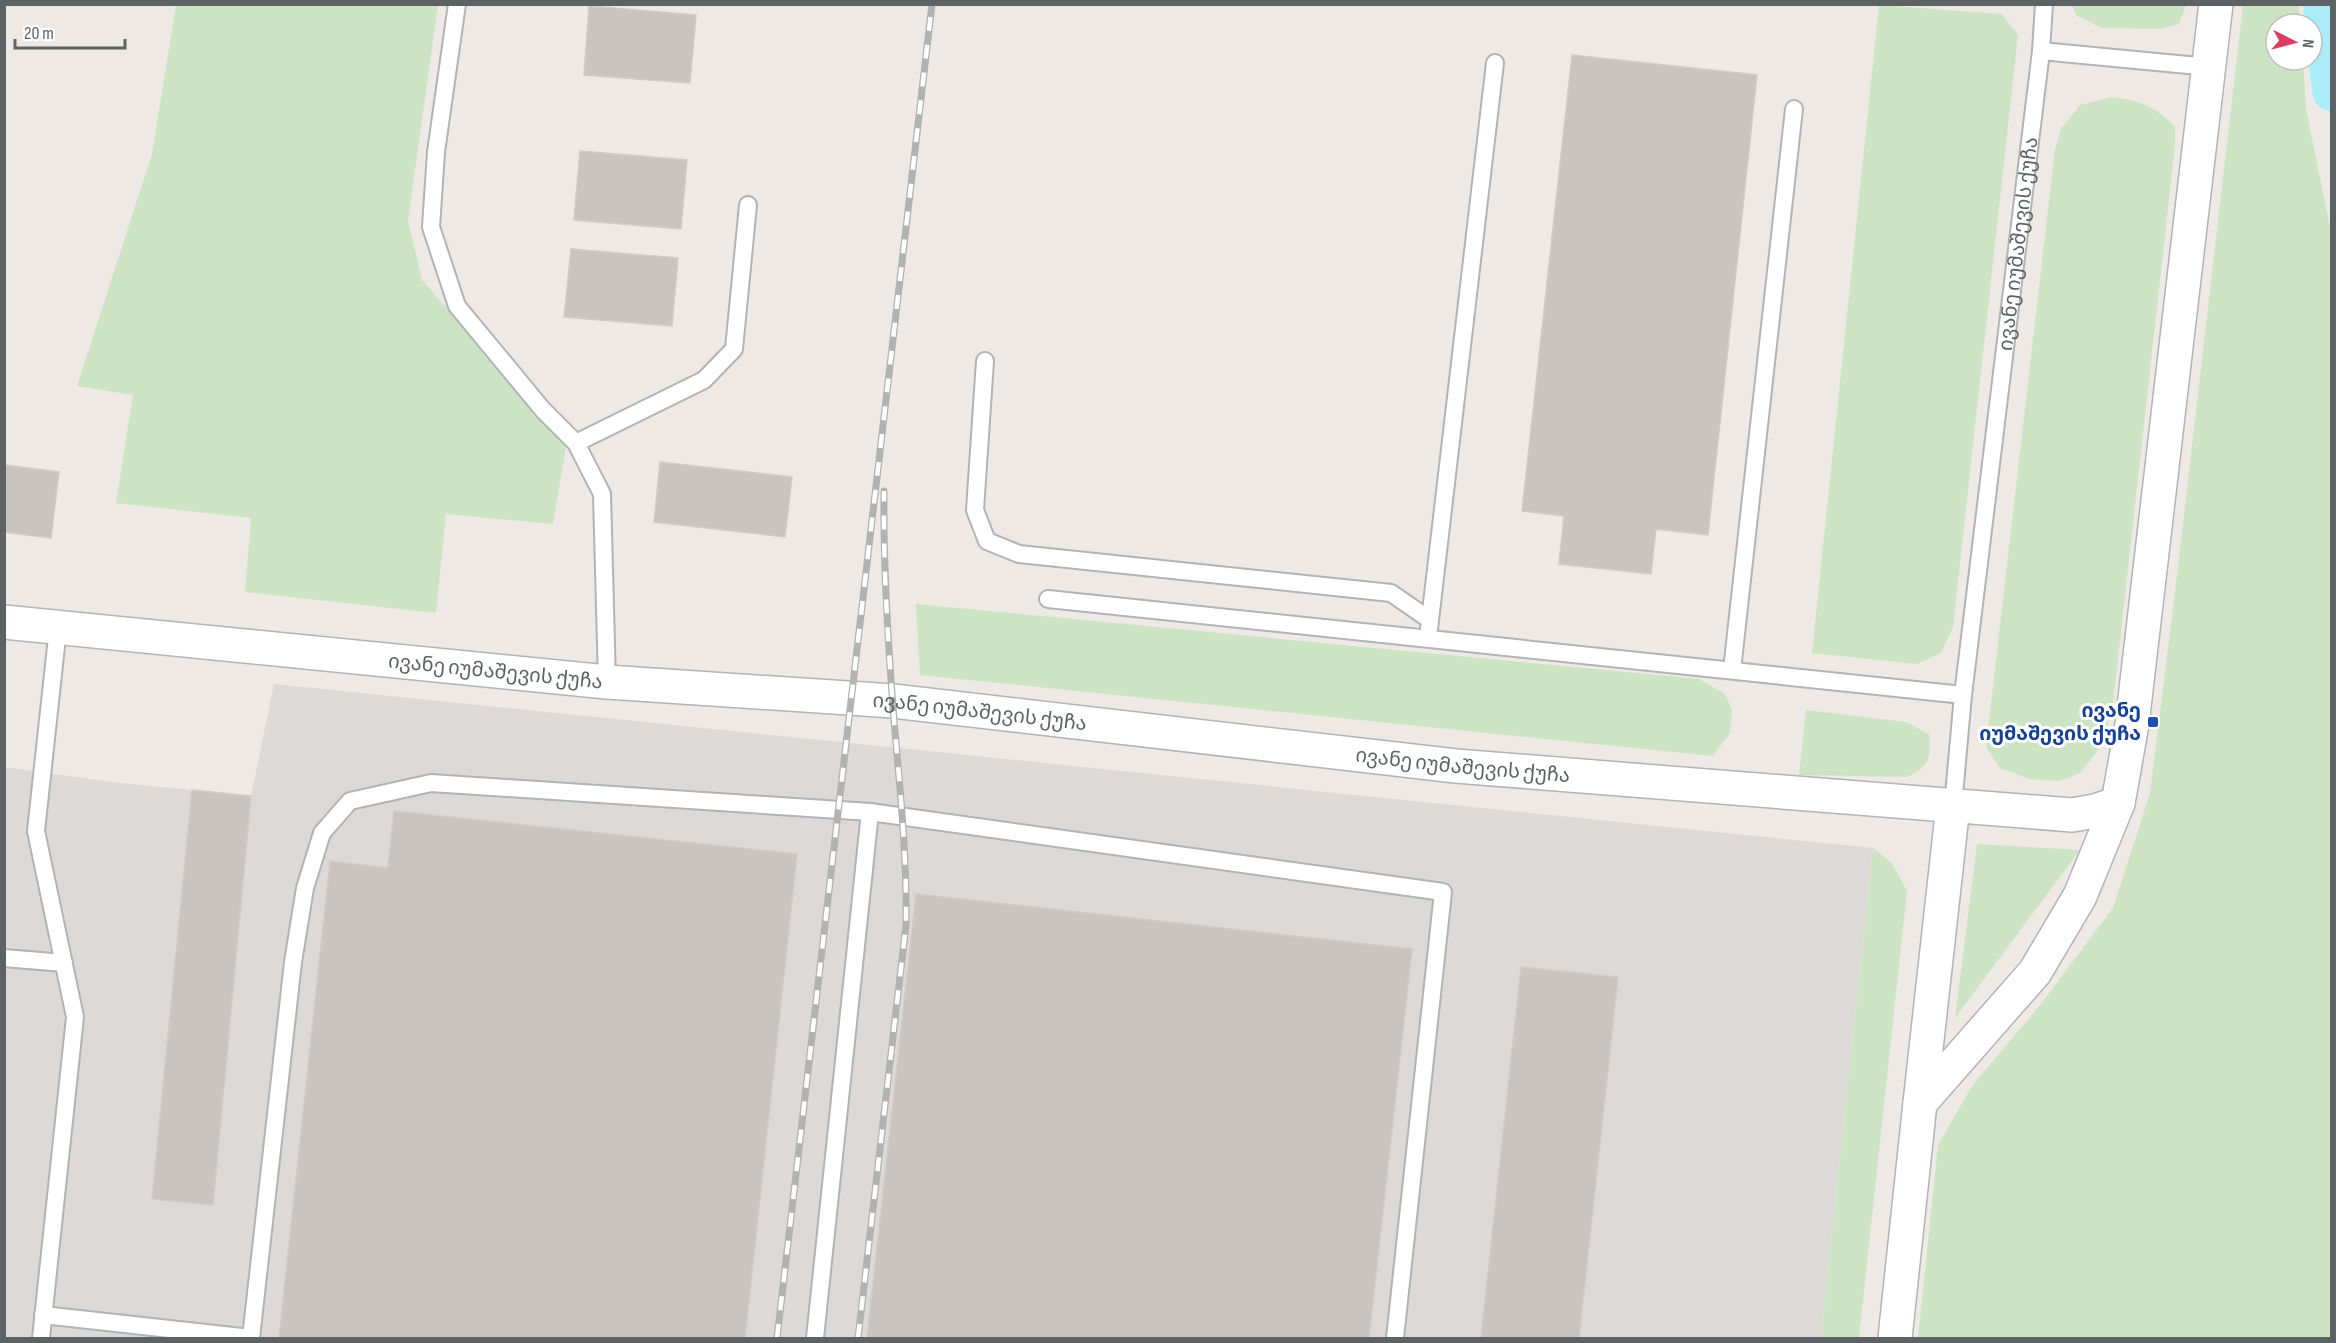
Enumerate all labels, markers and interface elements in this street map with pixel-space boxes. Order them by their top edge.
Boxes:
scale bar [15,12,124,50]
north arrow [2264,12,2324,72]
text: 20 m [24,23,54,44]
text: N [2298,38,2317,49]
street label: ივანე იუმაშევის ქუჩა [1994,136,2044,352]
street label: ივანე იუმაშევის ქუჩა [387,649,604,695]
street label: ივანე იუმაშევის ქუჩა [872,689,1088,736]
place label: ივანე იუმაშევის ქუჩა [1979,699,2141,746]
marker: ივანე იუმაშევის ქუჩა [2146,715,2160,729]
street label: ივანე იუმაშევის ქუჩა [1354,743,1571,788]

